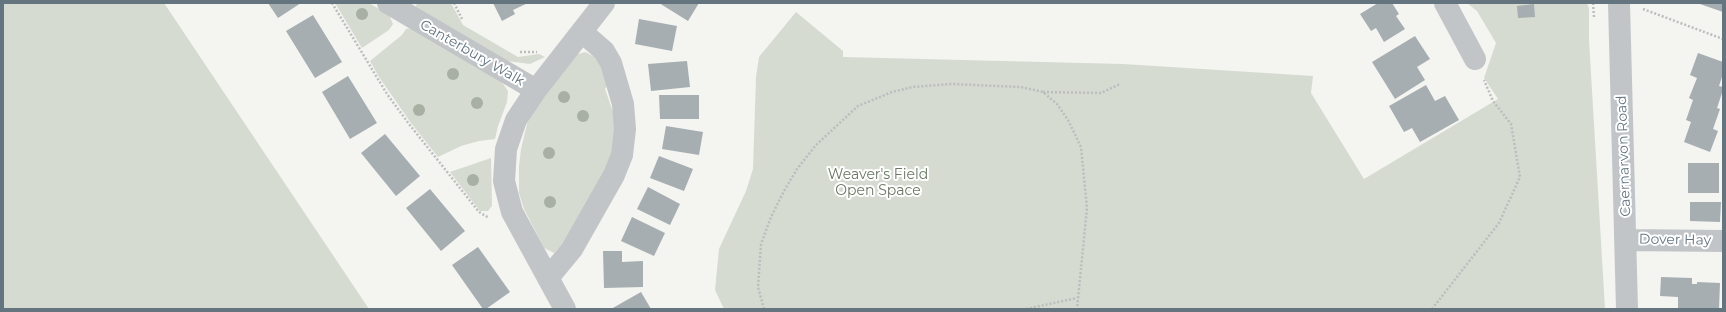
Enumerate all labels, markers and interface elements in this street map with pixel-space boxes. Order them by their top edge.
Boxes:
street label: Canterbury Walk [417,16,527,90]
street label: Caernarvon Road [1613,95,1635,217]
park label: Weaver's Field Open Space [828,167,928,200]
street label: Dover Hay [1639,231,1711,249]

